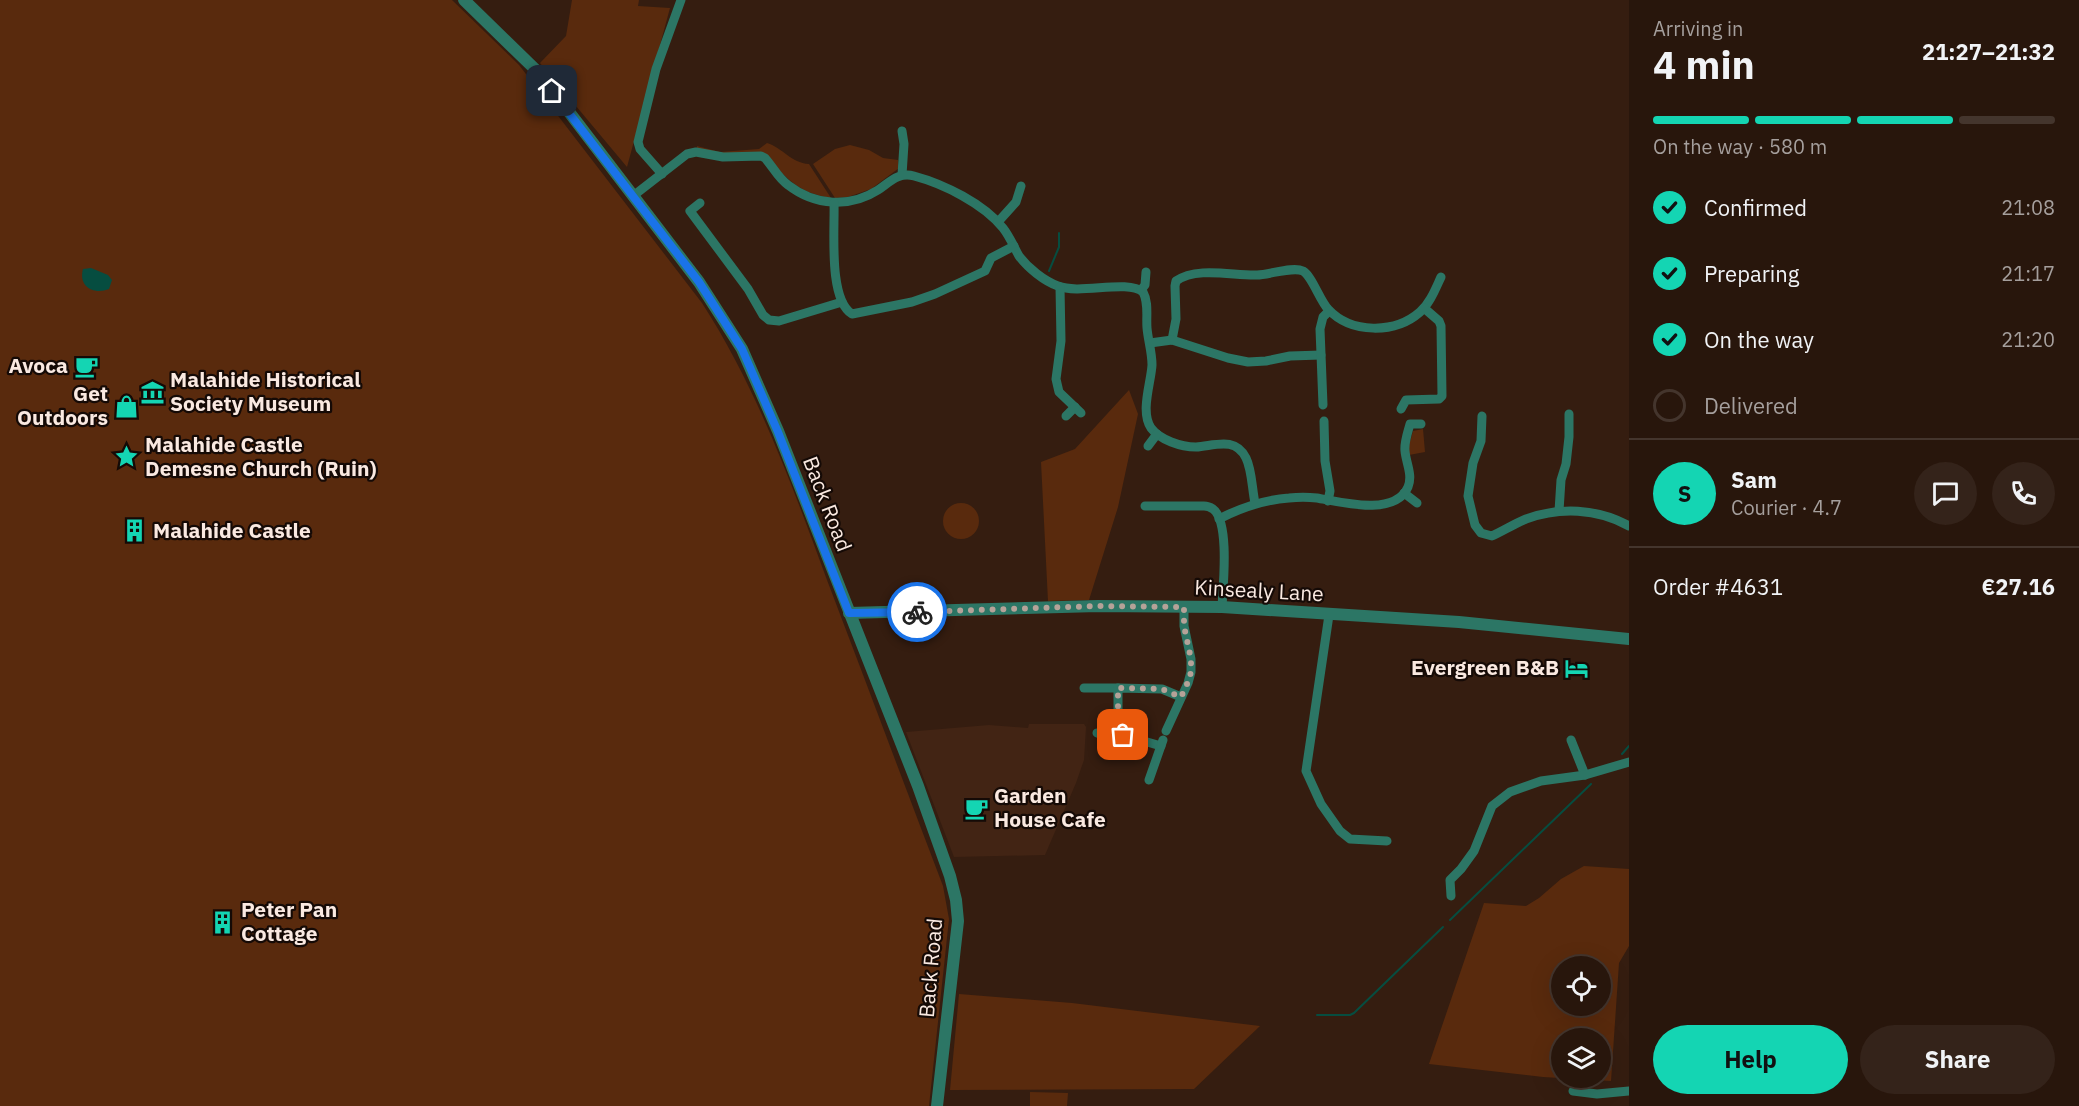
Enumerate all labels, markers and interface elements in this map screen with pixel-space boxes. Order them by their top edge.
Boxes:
text: Arriving in [1653,15,1743,42]
text: 21:27–21:32 [1922,37,2055,66]
text: 4 min [1653,39,1755,90]
pin [526,65,577,116]
icon: home [535,74,568,107]
text: On the way · 580 m [1653,133,1827,160]
icon: check [1653,191,1686,224]
text: Confirmed [1704,193,1807,222]
text: 21:08 [2001,194,2055,221]
icon: check [1653,257,1686,290]
text: Preparing [1704,259,1799,288]
text: 21:17 [2001,260,2055,287]
icon: check [1653,323,1686,356]
text: On the way [1704,325,1814,354]
text: 21:20 [2001,326,2055,353]
place label: Avoca [8,351,68,379]
cafe icon: Avoca [73,353,99,379]
place label: Malahide Historical Society Museum [170,365,361,417]
place label: Get Outdoors [17,379,108,431]
museum icon: Malahide Historical Society Museum [139,379,165,405]
text: Delivered [1704,391,1798,420]
shop icon: Get Outdoors [113,393,139,419]
place label: Malahide Castle Demesne Church (Ruin) [145,430,377,482]
place icon: Malahide Castle Demesne Church (Ruin) [114,444,140,470]
street label: Back Road [797,452,859,555]
button: chat [1914,462,1977,525]
button: phone [1992,462,2055,525]
text: Sam [1731,465,1777,494]
text: S [1678,479,1691,508]
text: Courier · 4.7 [1731,494,1842,521]
place label: Malahide Castle [153,516,311,544]
building icon: Malahide Castle [122,518,148,544]
text: Order #4631 [1653,572,1783,601]
text: €27.16 [1982,572,2055,601]
street label: Kinsealy Lane [1194,573,1324,607]
courier [887,582,947,642]
icon: bike [901,596,934,629]
place label: Evergreen B&B [1411,653,1559,681]
hotel icon: Evergreen B&B [1564,655,1590,681]
pin [1097,709,1148,760]
icon: bag [1106,718,1139,751]
place label: Garden House Cafe [994,781,1106,833]
cafe icon: Garden House Cafe [963,795,989,821]
place label: Peter Pan Cottage [241,895,337,947]
building icon: Peter Pan Cottage [210,909,236,935]
street label: Back Road [912,917,948,1019]
map controls [1551,956,1611,1088]
button: locate [1551,956,1611,1016]
button: Help [1653,1025,1848,1094]
button: Share [1860,1025,2055,1094]
button: layers [1551,1028,1611,1088]

